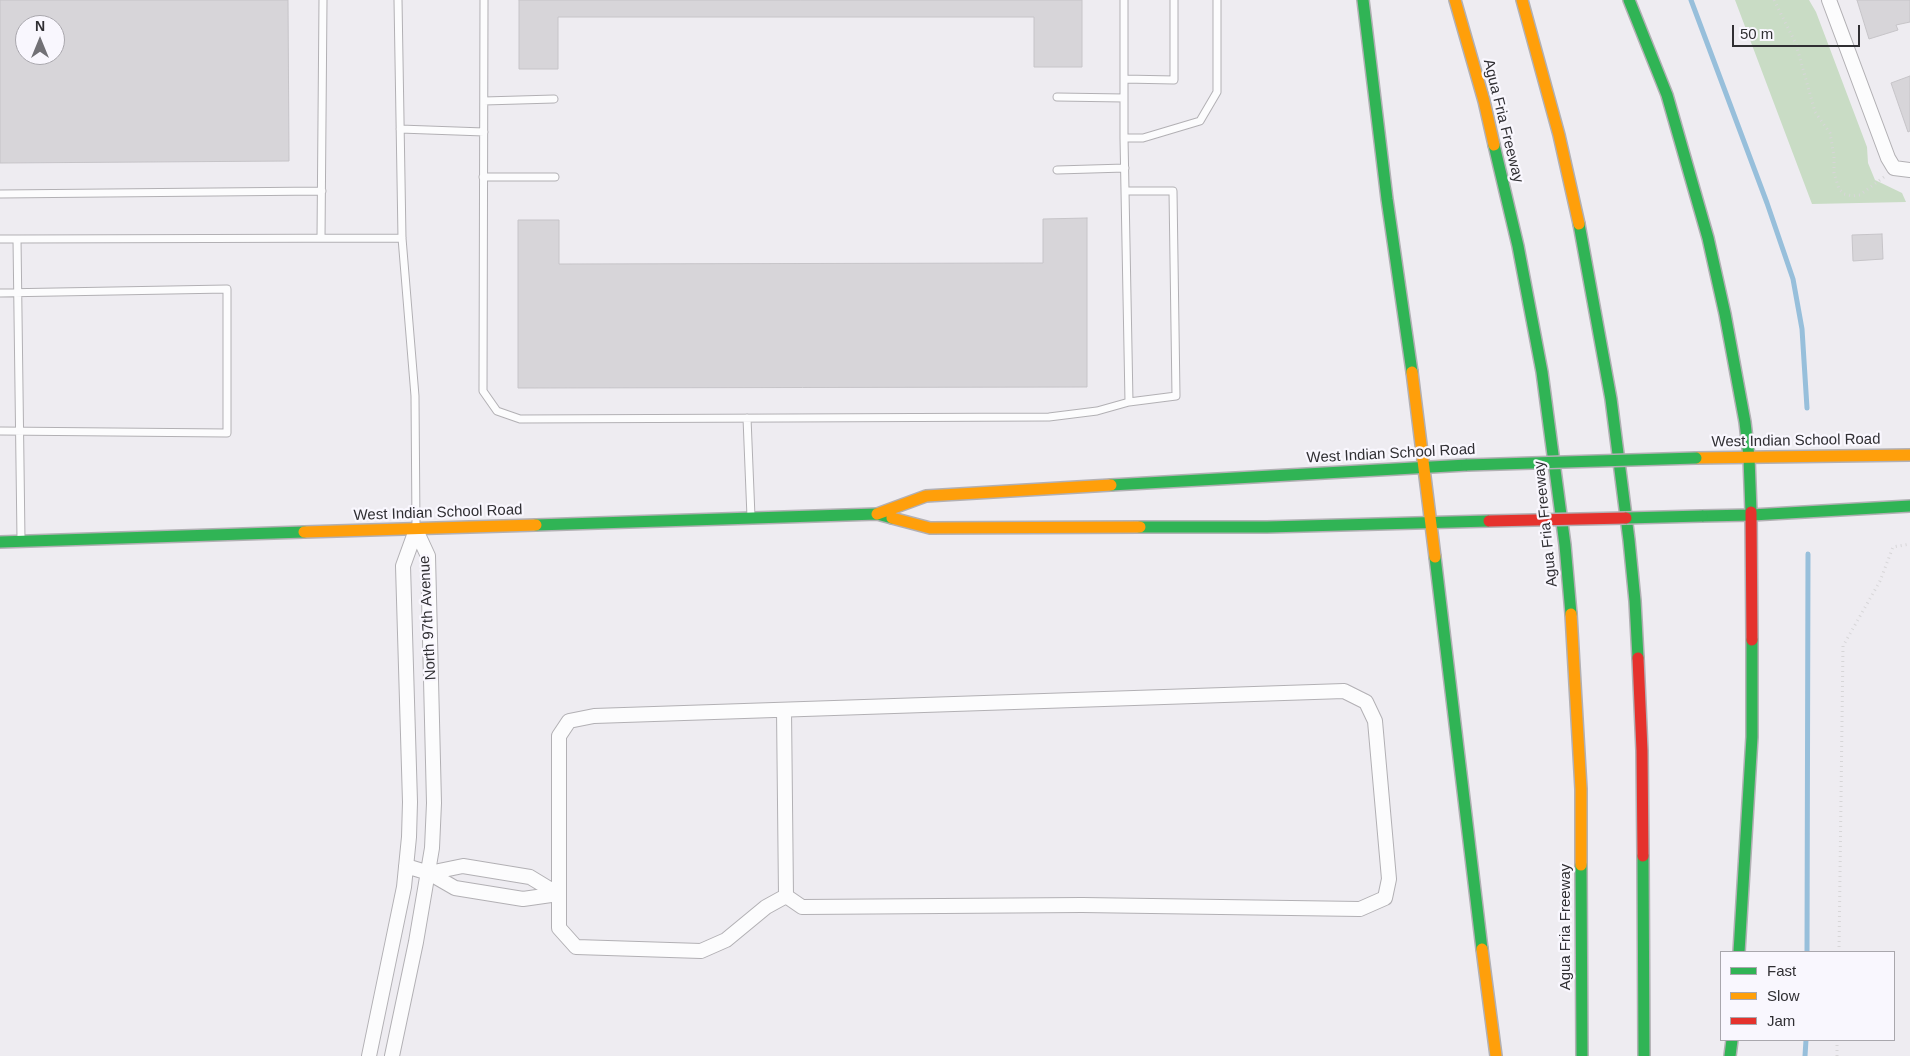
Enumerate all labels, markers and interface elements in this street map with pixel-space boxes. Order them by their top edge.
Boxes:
north arrow [15,15,65,65]
scale bar [1735,15,1862,47]
text: N [35,18,45,34]
text: 50 m [1740,25,1773,42]
street label: Agua Fria Freeway [1479,57,1527,185]
street label: West Indian School Road [1711,431,1881,451]
street label: West Indian School Road [1306,441,1476,467]
street label: Agua Fria Freeway [1530,460,1562,588]
street label: West Indian School Road [353,501,523,525]
street label: North 97th Avenue [416,555,440,681]
street label: Agua Fria Freeway [1557,864,1575,990]
legend [1720,951,1895,1041]
text: Fast [1767,962,1796,979]
text: Slow [1767,987,1800,1004]
text: Jam [1767,1012,1795,1029]

